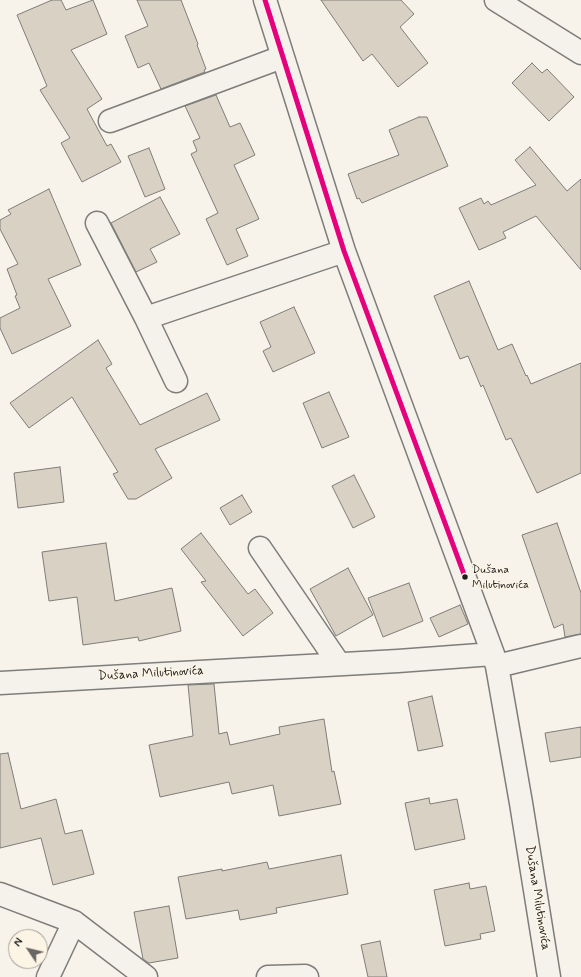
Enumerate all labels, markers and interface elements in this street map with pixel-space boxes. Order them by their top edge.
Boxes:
place label: Dušana Milutinovića [472,563,529,591]
marker: Dušana Milutinovića [460,572,470,582]
street label: Dušana Milutinovića [98,663,204,685]
street label: Dušana Milutinovića [521,845,553,951]
north arrow [8,929,48,969]
text: N [11,936,27,950]

